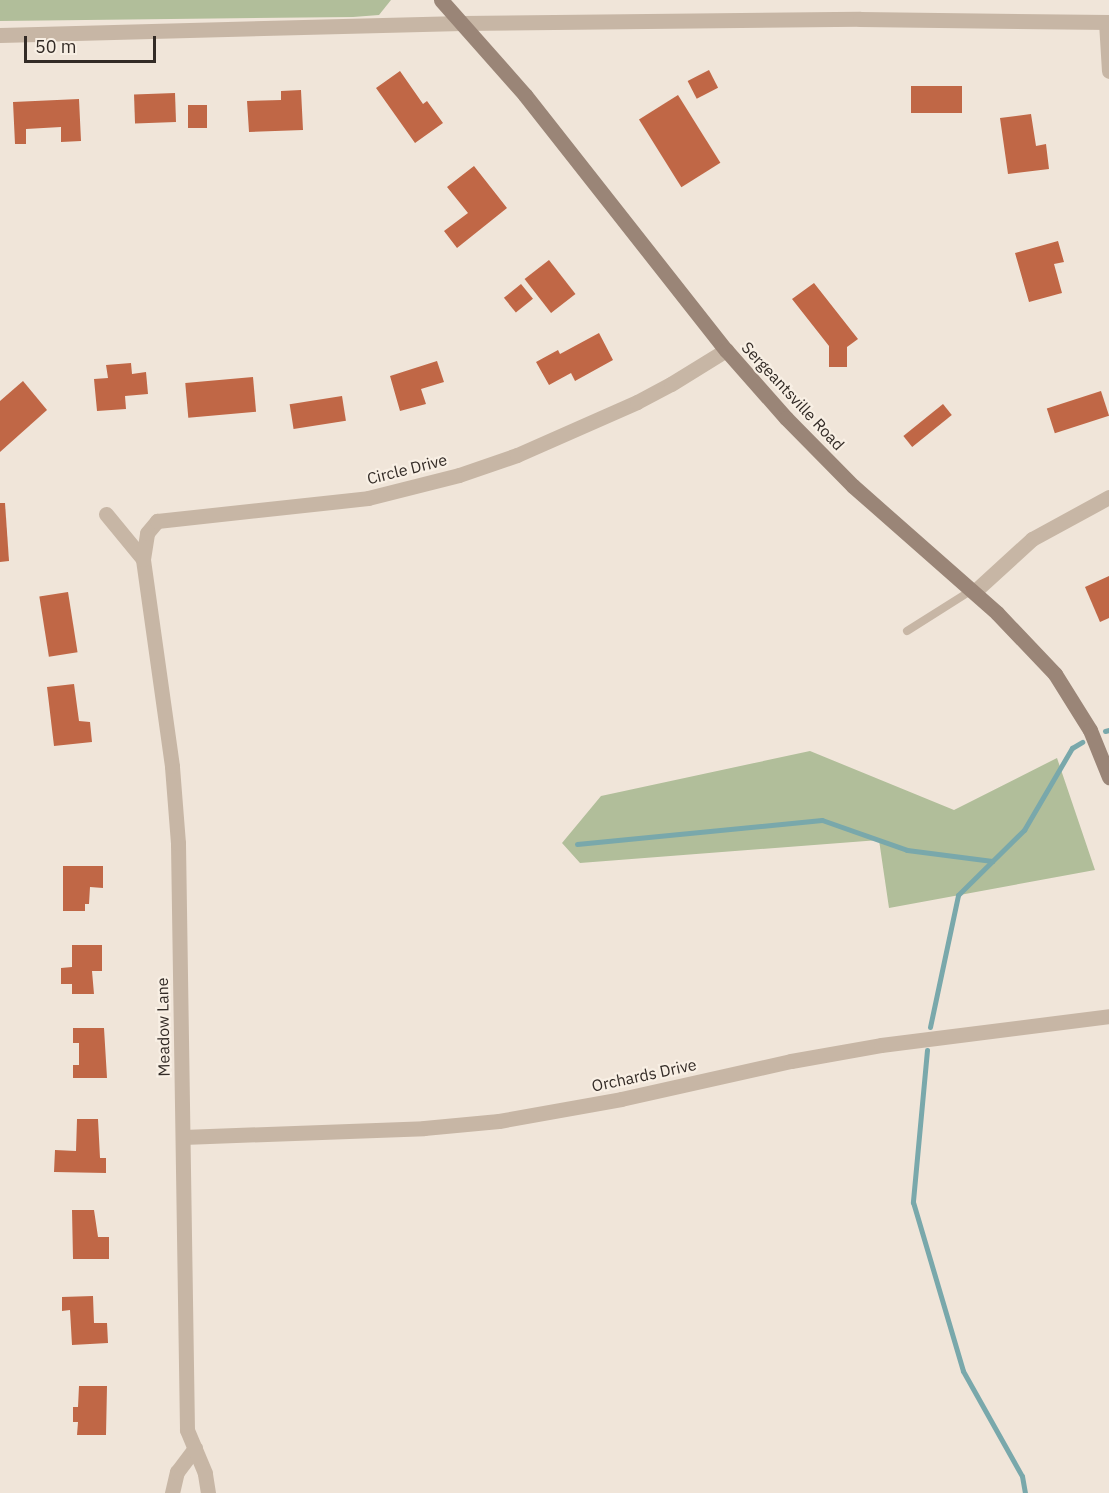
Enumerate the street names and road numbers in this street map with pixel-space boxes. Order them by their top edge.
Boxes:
street label: Sergeantsville Road [738,338,848,454]
street label: Circle Drive [365,450,449,488]
street label: Meadow Lane [153,977,173,1077]
street label: Orchards Drive [590,1055,698,1095]

